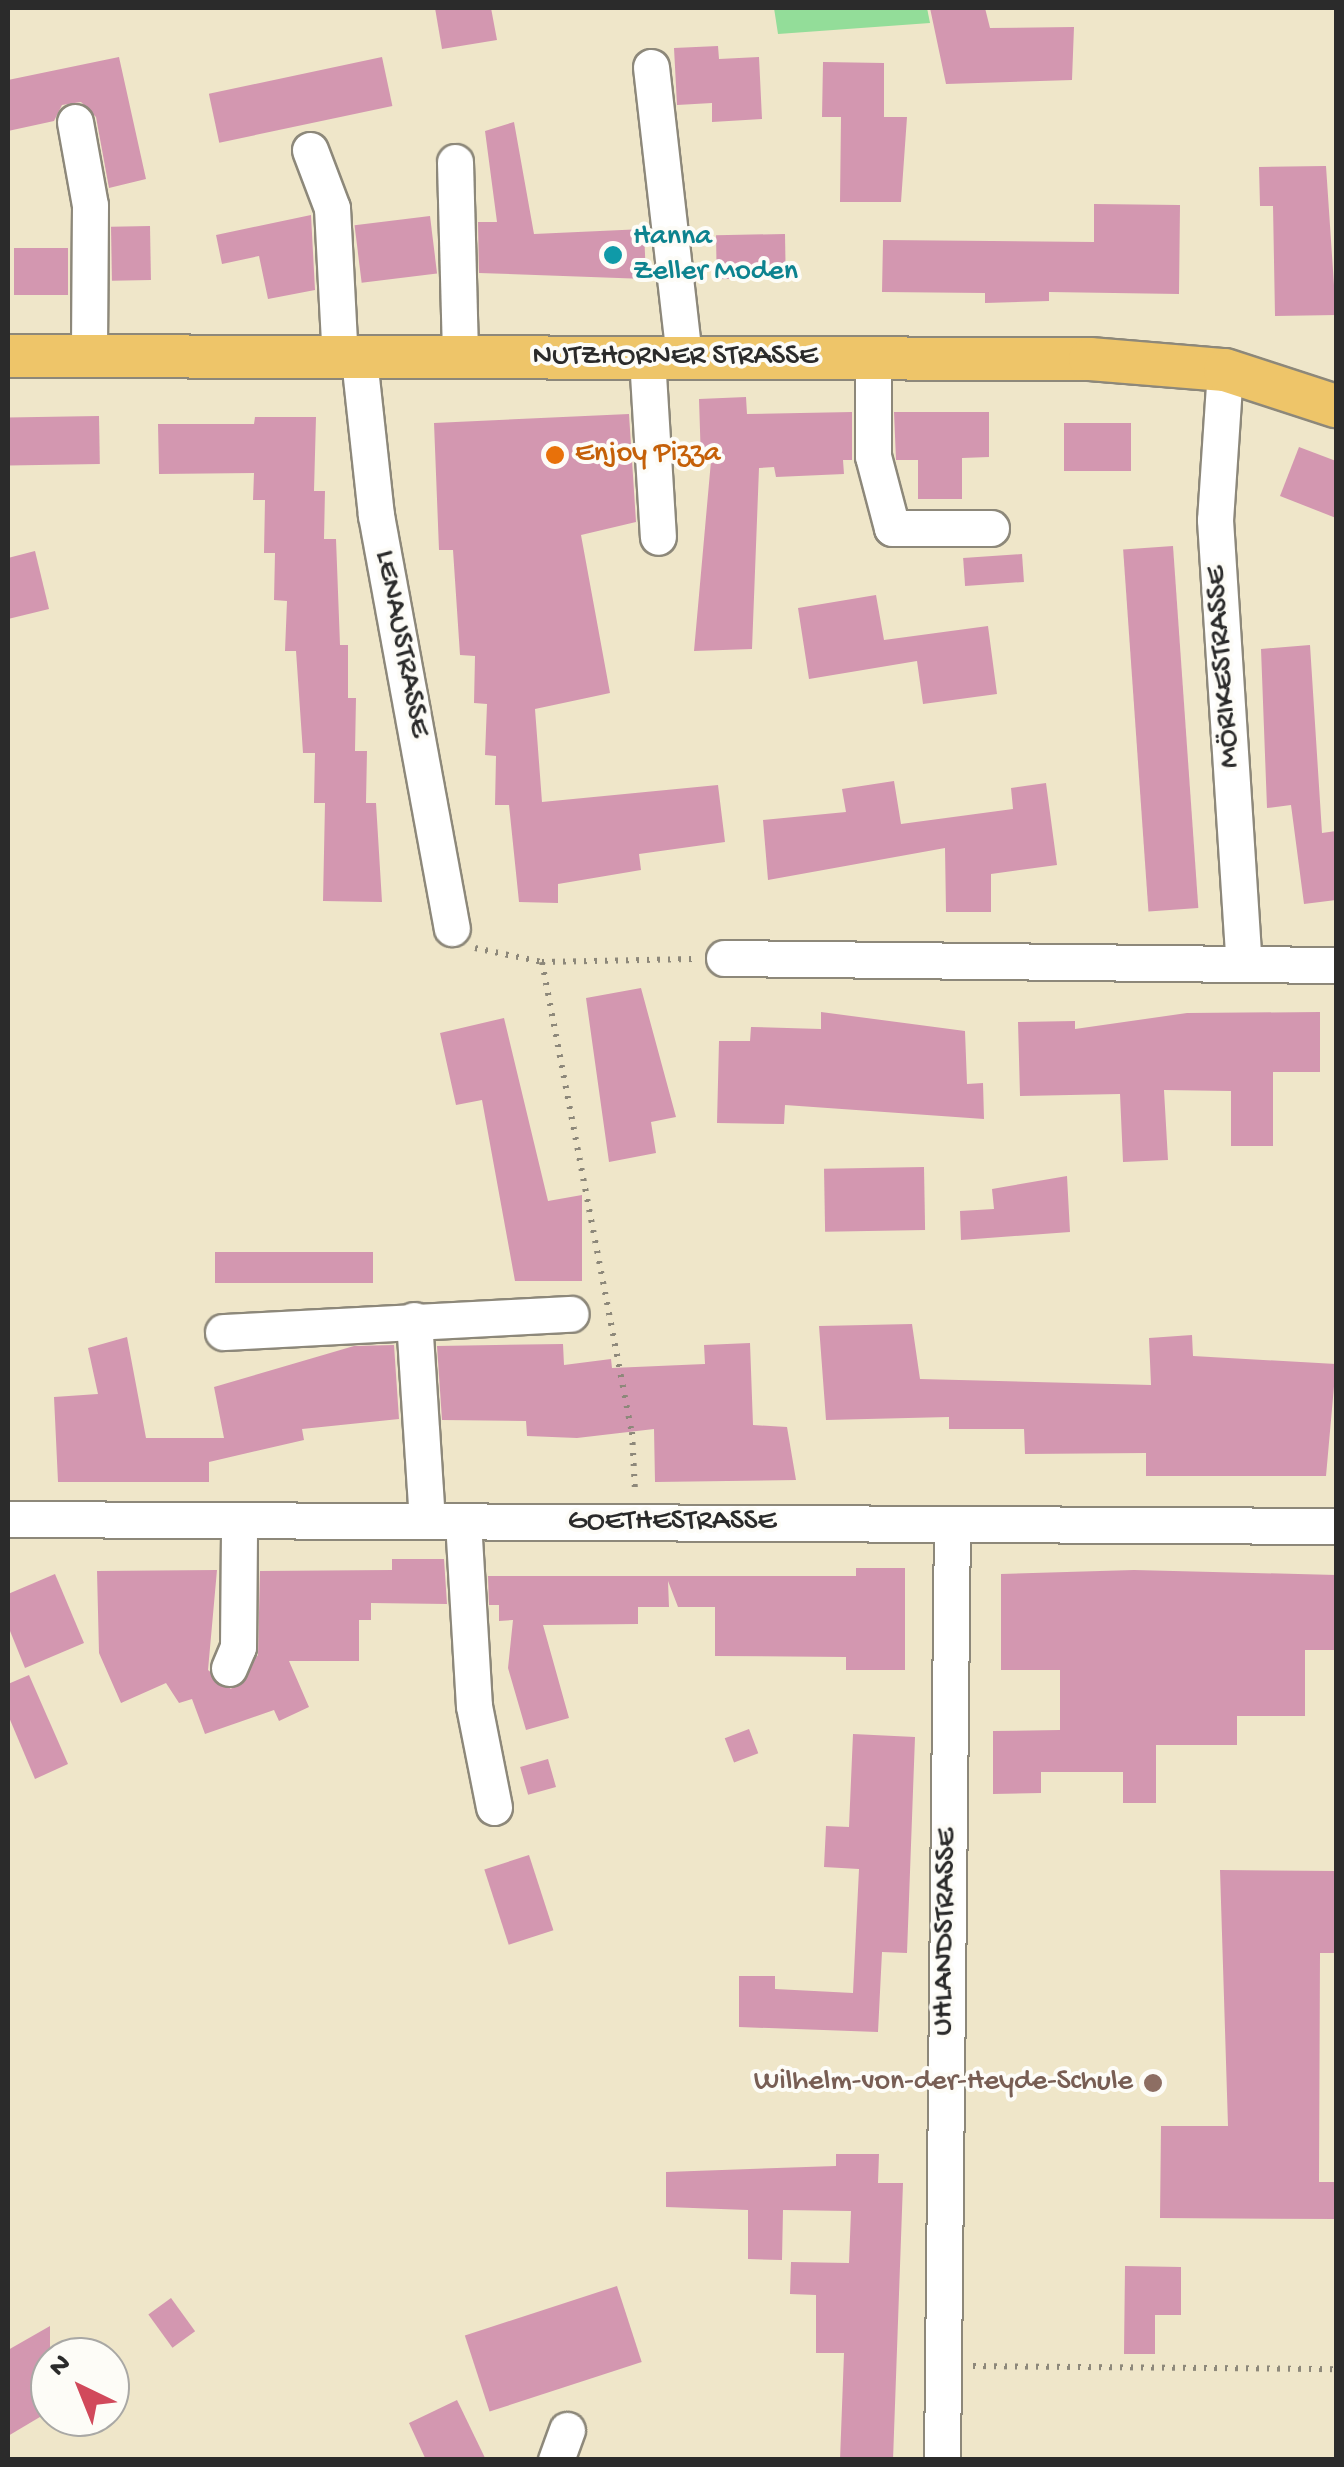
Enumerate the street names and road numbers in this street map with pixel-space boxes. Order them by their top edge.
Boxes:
street label: NUTZHORNER STRASSE [532,340,818,376]
street label: LENAUSTRASSE [364,547,436,741]
street label: MÖRIKESTRASSE [1200,565,1250,769]
street label: GOETHESTRASSE [568,1505,776,1541]
street label: UHLANDSTRASSE [927,1828,967,2036]

